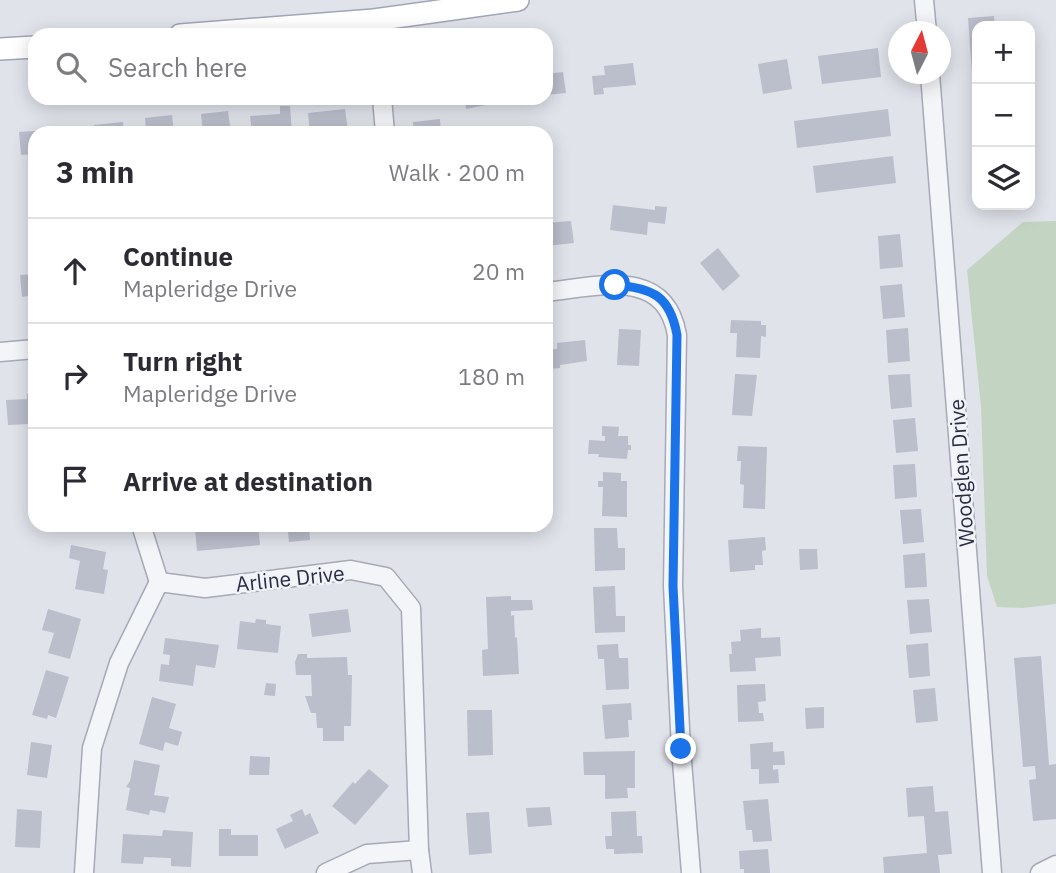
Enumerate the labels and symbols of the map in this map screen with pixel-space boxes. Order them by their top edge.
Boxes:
north arrow [888,21,951,84]
route start [599,269,630,300]
street label: Woodglen Drive [942,398,980,548]
street label: Arline Drive [234,558,346,598]
route end [665,733,696,764]

